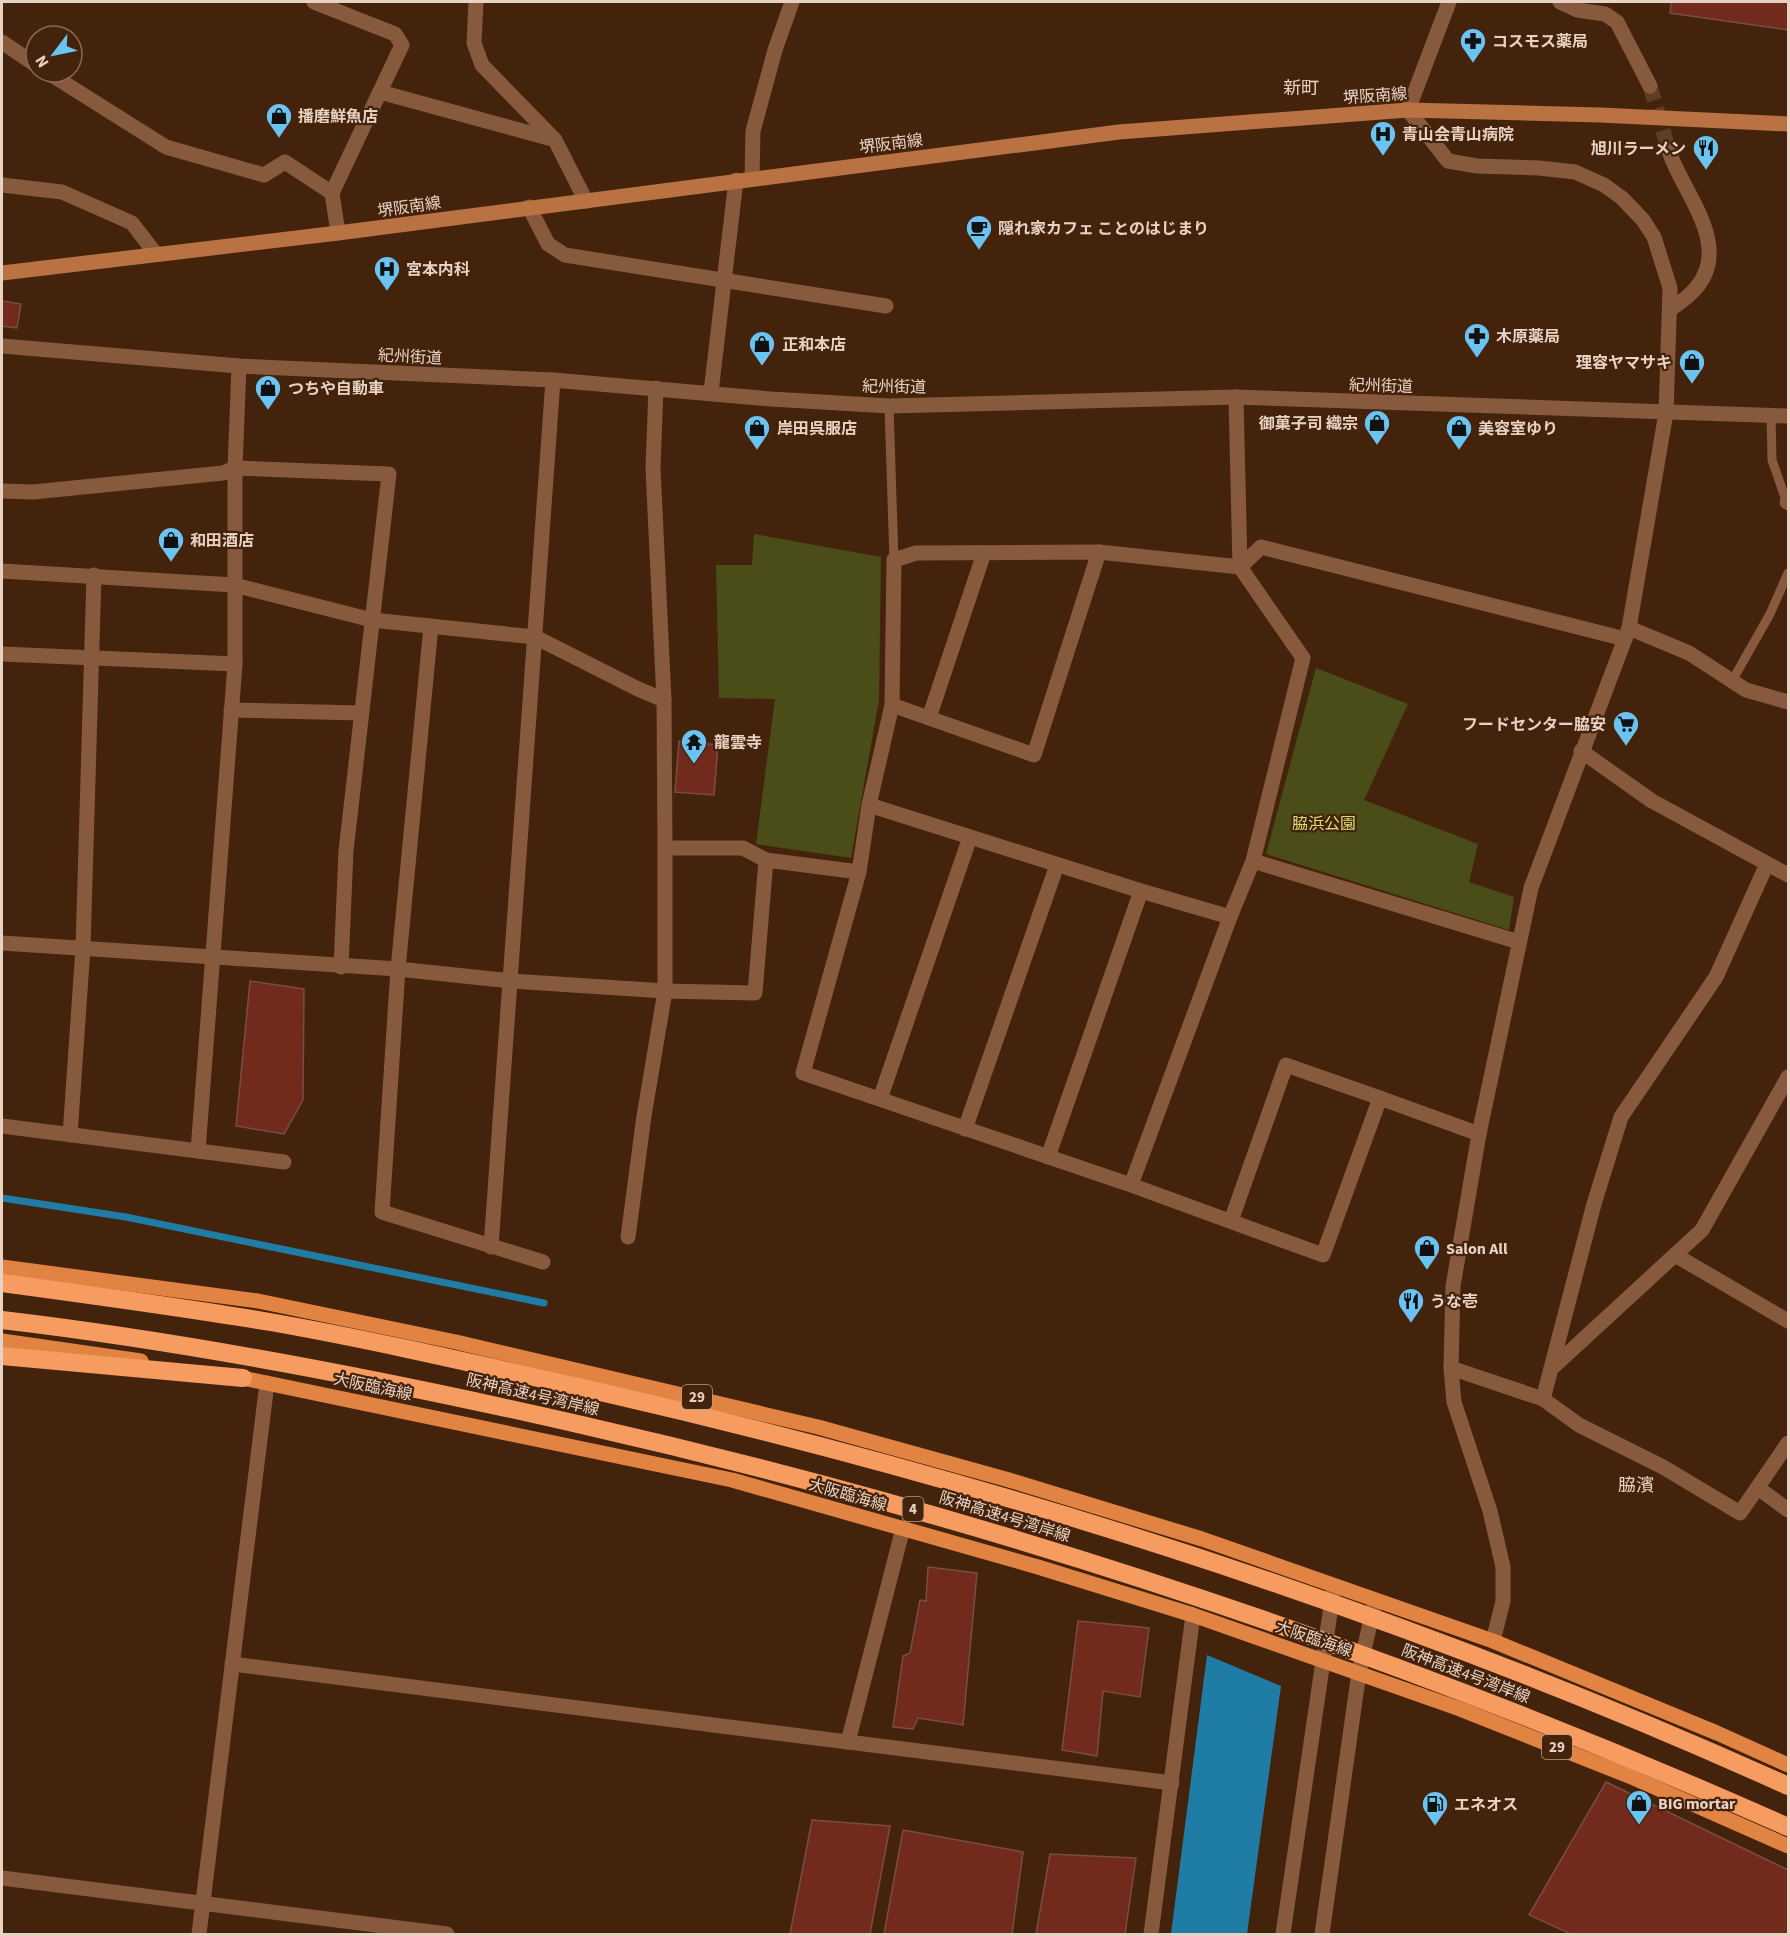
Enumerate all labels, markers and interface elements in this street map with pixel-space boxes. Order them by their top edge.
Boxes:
north arrow [24,24,84,84]
pharmacy icon: コスモス薬局 [1458,26,1488,64]
place label: コスモス薬局 [1492,31,1588,53]
text: N [30,51,54,72]
district label: 新町 [1283,76,1319,101]
street label: 堺阪南線 [1342,83,1408,109]
shop icon: 播磨鮮魚店 [264,101,294,139]
place label: 播磨鮮魚店 [298,106,378,128]
hospital icon: 青山会青山病院 [1368,119,1398,157]
place label: 青山会青山病院 [1402,124,1514,146]
street label: 堺阪南線 [858,129,924,159]
restaurant icon: 旭川ラーメン [1691,133,1721,171]
place label: 旭川ラーメン [1591,138,1686,160]
street label: 堺阪南線 [376,192,442,222]
cafe icon: 隠れ家カフェ ことのはじまり [964,213,994,251]
place label: 隠れ家カフェ ことのはじまり [998,218,1209,240]
hospital icon: 宮本内科 [372,254,402,292]
place label: 宮本内科 [406,259,470,281]
pharmacy icon: 木原薬局 [1462,321,1492,359]
place label: 木原薬局 [1496,326,1560,348]
shop icon: 正和本店 [747,329,777,367]
place label: 正和本店 [782,334,846,356]
street label: 紀州街道 [377,344,442,370]
shop icon: 理容ヤマサキ [1677,347,1707,385]
place label: 理容ヤマサキ [1576,352,1672,374]
shop icon: つちや自動車 [253,373,283,411]
street label: 紀州街道 [1349,374,1413,398]
street label: 紀州街道 [862,375,926,399]
place label: つちや自動車 [288,378,384,400]
shop icon: 御菓子司 織宗 [1362,408,1392,446]
shop icon: 岸田呉服店 [742,413,772,451]
place label: 御菓子司 織宗 [1259,413,1358,435]
shop icon: 美容室ゆり [1444,413,1474,451]
place label: 岸田呉服店 [777,418,857,440]
place label: 美容室ゆり [1478,418,1558,440]
shop icon: 和田酒店 [156,525,186,563]
place label: 和田酒店 [190,530,254,552]
supermarket icon: フードセンター脇安 [1611,709,1641,747]
place label: フードセンター脇安 [1462,714,1606,736]
temple icon: 龍雲寺 [679,727,709,765]
place label: 龍雲寺 [714,732,762,754]
park label: 脇浜公園 [1292,813,1356,835]
shop icon: Salon All [1412,1233,1442,1271]
place label: Salon All [1446,1238,1508,1260]
restaurant icon: うな壱 [1396,1286,1426,1324]
place label: うな壱 [1430,1291,1478,1313]
street label: 大阪臨海線 [331,1368,414,1406]
street label: 阪神高速4号湾岸線 [464,1369,601,1421]
road number: 29 [682,1385,712,1409]
street label: 大阪臨海線 [806,1473,889,1517]
district label: 脇濱 [1618,1473,1654,1498]
street label: 阪神高速4号湾岸線 [936,1487,1073,1547]
road number: 4 [902,1497,924,1521]
street label: 大阪臨海線 [1272,1616,1355,1662]
street label: 阪神高速4号湾岸線 [1398,1639,1533,1709]
road number: 29 [1542,1735,1572,1759]
shop icon: BIG mortar [1624,1788,1654,1826]
fuel station icon: エネオス [1420,1789,1450,1827]
place label: BIG mortar [1658,1793,1736,1815]
place label: エネオス [1454,1794,1518,1816]

